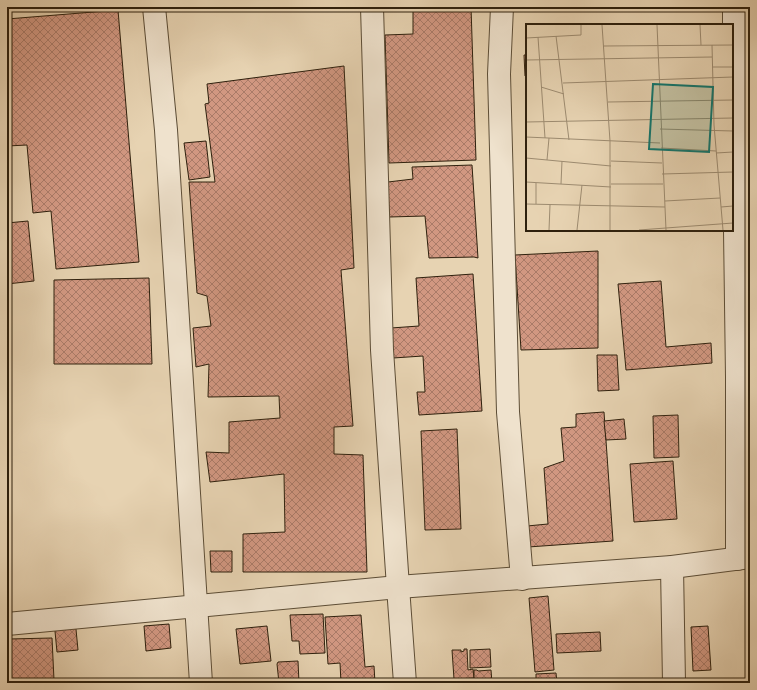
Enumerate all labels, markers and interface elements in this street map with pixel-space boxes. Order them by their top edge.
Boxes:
inset map [526,24,733,231]

